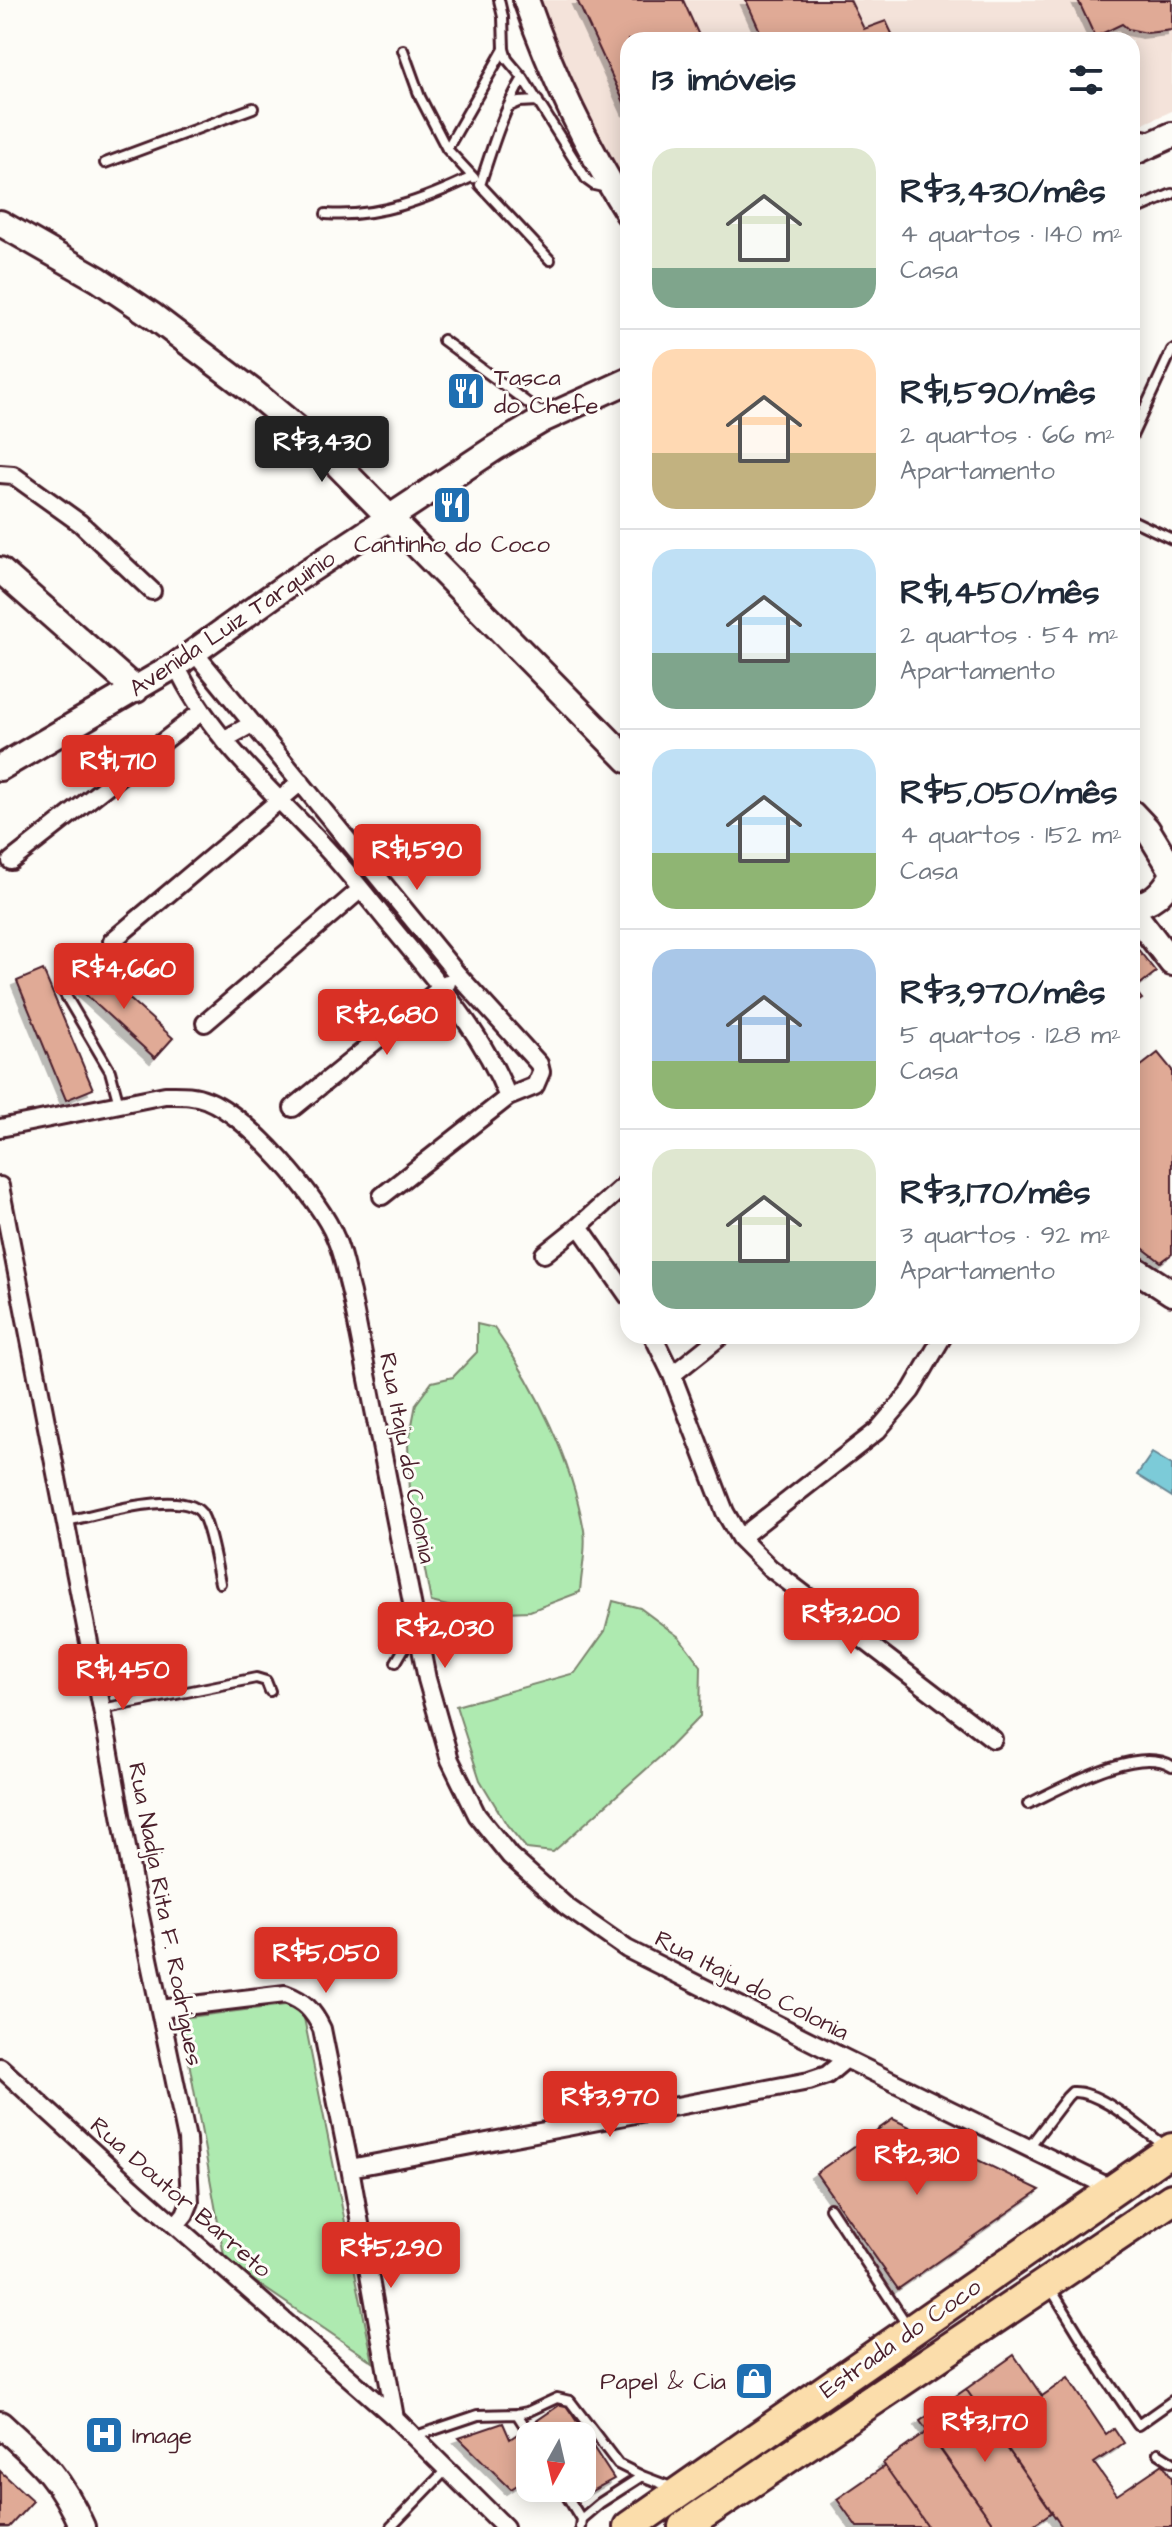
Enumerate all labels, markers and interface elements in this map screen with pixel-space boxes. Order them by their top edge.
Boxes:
text: 13 imóveis [652,56,796,104]
icon: filters [1064,58,1108,102]
text: R$3,430/mês [900,168,1106,216]
icon: home [716,180,812,276]
text: 4 quartos · 140 m² [900,216,1123,252]
text: Casa [900,252,958,288]
place label: Tasca do Chefe [494,361,599,423]
text: R$1,590/mês [900,369,1096,417]
restaurant icon: Tasca do Chefe [445,370,487,412]
icon: home [716,381,812,477]
pin: R$3,430 [248,416,396,484]
text: 2 quartos · 66 m² [900,417,1115,453]
text: R$3,430 [273,424,371,460]
text: Apartamento [900,453,1055,489]
restaurant icon: Cantinho do Coco [431,484,473,526]
place label: Cantinho do Coco [354,528,551,562]
street label: Avenida Luiz Tarquínio [123,542,343,706]
text: R$1,450/mês [900,569,1100,617]
icon: home [716,581,812,677]
text: 2 quartos · 54 m² [900,617,1119,653]
text: Apartamento [900,653,1055,689]
pin: R$1,710 [44,735,192,803]
text: R$1,710 [80,743,156,779]
text: R$5,050/mês [900,769,1118,817]
icon: home [716,781,812,877]
text: 4 quartos · 152 m² [900,817,1122,853]
pin: R$1,590 [343,824,491,892]
text: R$1,590 [372,832,462,868]
text: Casa [900,853,958,889]
pin: R$4,660 [50,943,198,1011]
text: R$4,660 [72,951,176,987]
text: R$3,970/mês [900,969,1106,1017]
icon: home [716,981,812,1077]
pin: R$2,680 [313,989,461,1057]
text: R$2,680 [336,997,438,1033]
text: 5 quartos · 128 m² [900,1017,1121,1053]
text: Casa [900,1053,958,1089]
text: R$3,170/mês [900,1169,1091,1217]
icon: home [716,1181,812,1277]
text: 3 quartos · 92 m² [900,1217,1111,1253]
text: Apartamento [900,1253,1055,1289]
street label: Rua Itaju do Colonia [370,1350,444,1566]
pin: R$3,200 [777,1588,925,1656]
text: R$3,200 [802,1596,900,1632]
pin: R$2,030 [371,1602,519,1670]
text: R$2,030 [396,1610,494,1646]
pin: R$1,450 [49,1644,197,1712]
text: R$1,450 [76,1652,170,1688]
street label: Rua Nadja Rita F. Rodrigues [118,1760,211,2069]
street label: Rua Itaju do Colonia [649,1922,854,2050]
pin: R$5,050 [252,1927,400,1995]
text: R$5,050 [272,1935,380,1971]
pin: R$3,970 [536,2071,684,2139]
text: R$3,970 [561,2079,659,2115]
street label: Rua Doutor Barreto [82,2109,279,2286]
pin: R$2,310 [843,2129,991,2197]
text: R$2,310 [874,2137,960,2173]
pin: R$5,290 [317,2222,465,2290]
text: R$5,290 [340,2230,442,2266]
street label: Estrada do Coco [813,2270,989,2407]
shop icon: Papel & Cia [733,2360,775,2402]
place label: Papel & Cia [600,2365,726,2399]
pin: R$3,170 [911,2396,1059,2464]
text: R$3,170 [942,2404,1028,2440]
hospital icon: Image [83,2414,125,2456]
place label: Image [132,2419,192,2454]
north arrow [516,2422,596,2502]
map controls [516,2422,596,2502]

